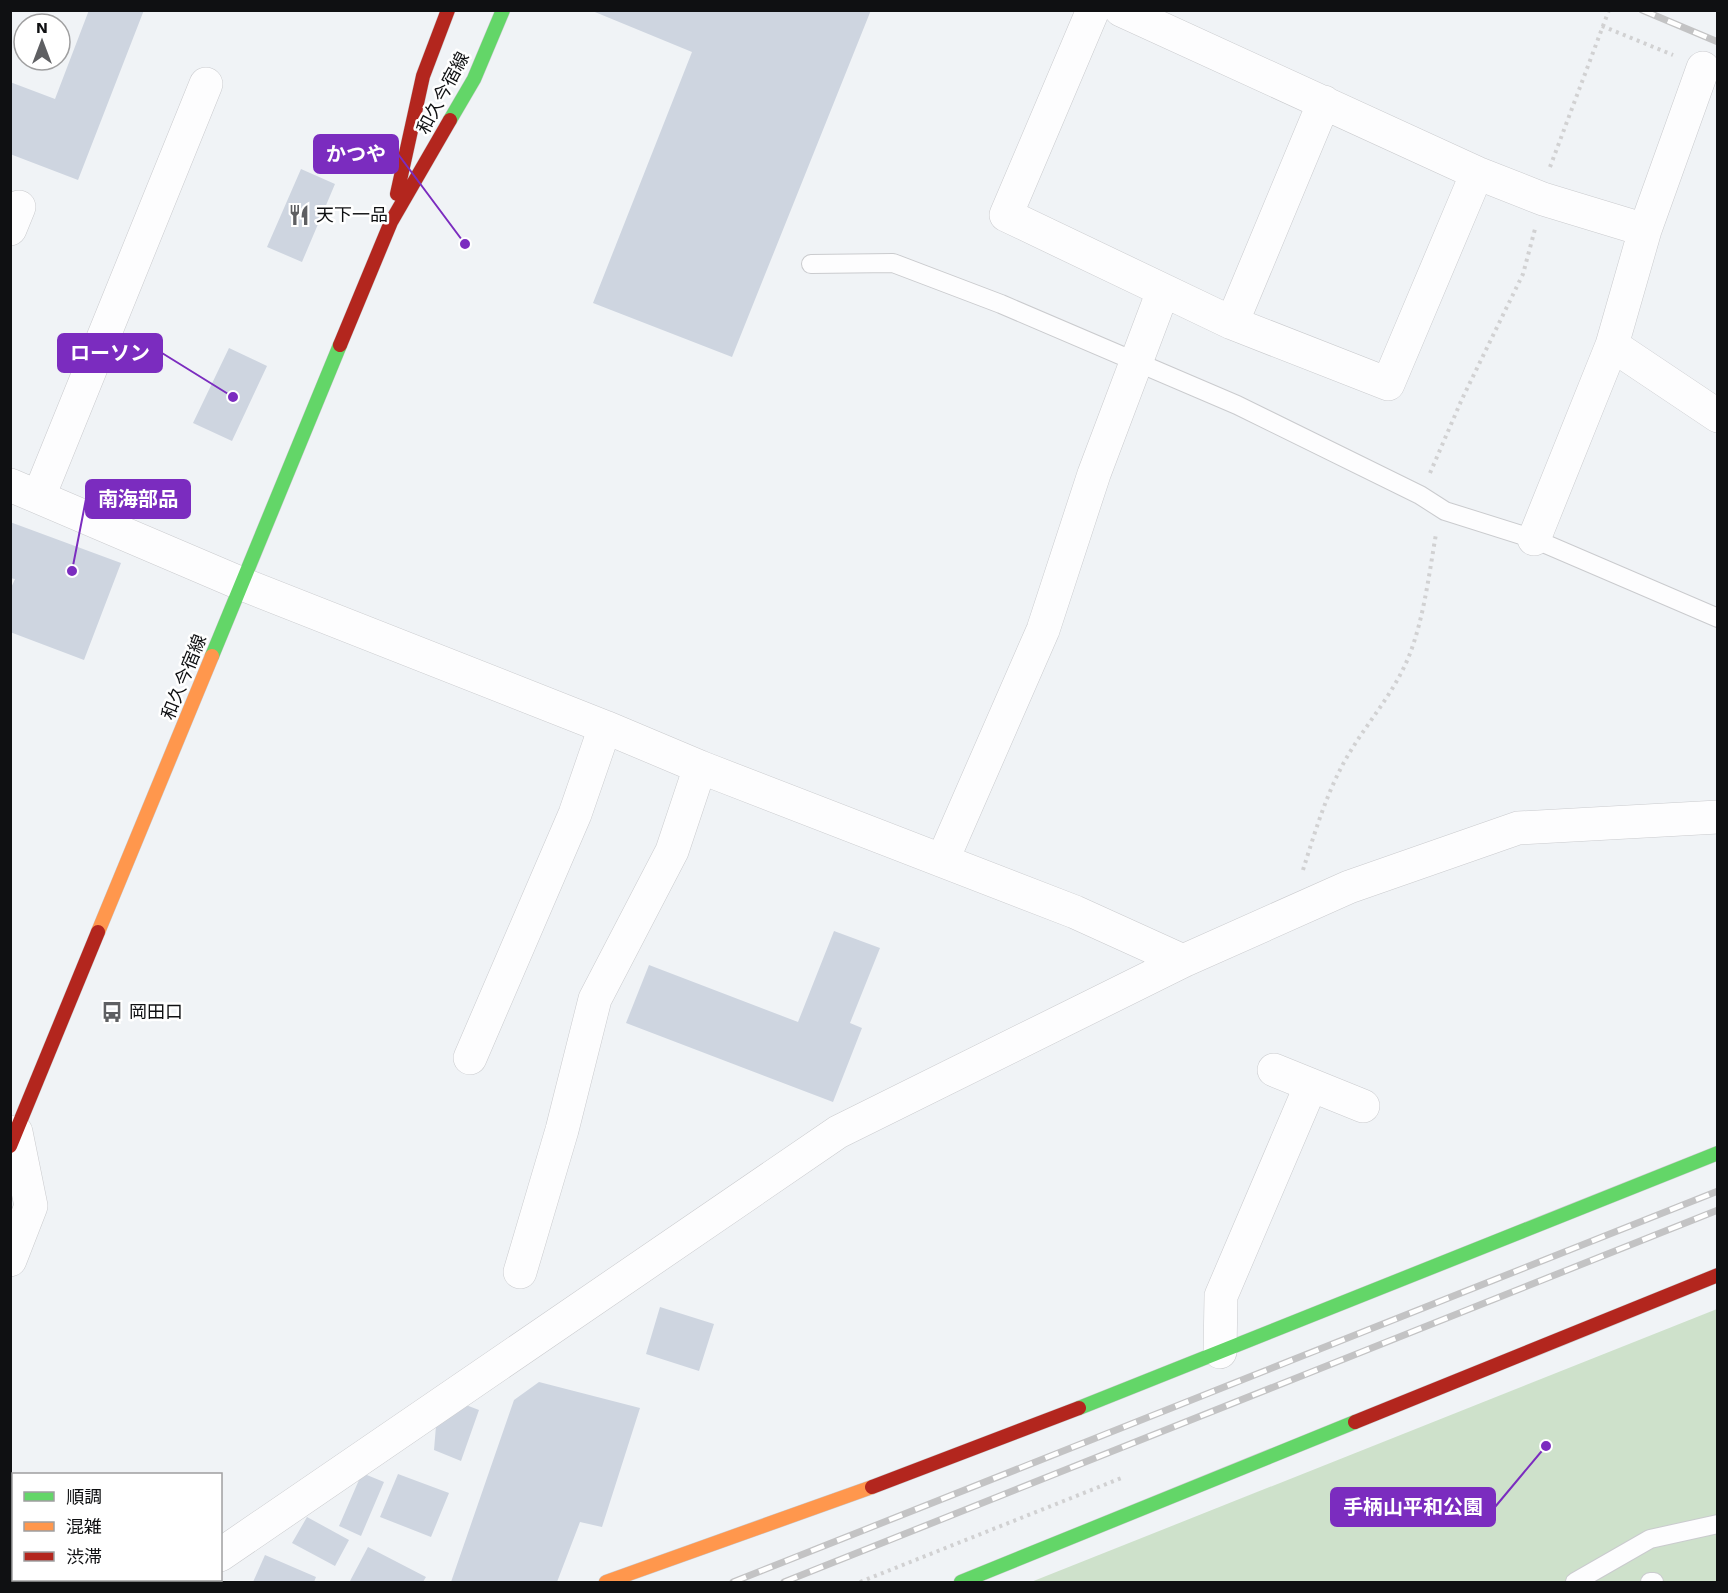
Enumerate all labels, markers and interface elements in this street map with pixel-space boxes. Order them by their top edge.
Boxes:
north arrow [12,12,72,72]
text: N [36,18,48,37]
street label: 和久今宿線 [412,48,473,137]
callout: かつや [314,135,398,173]
text: かつや [326,142,386,166]
restaurant icon: 天下一品 [287,203,311,227]
place label: 天下一品 [316,204,388,225]
callout: ローソン [58,334,162,372]
text: ローソン [70,341,150,365]
callout: 南海部品 [86,480,190,518]
text: 南海部品 [98,487,178,511]
street label: 和久今宿線 [157,631,210,722]
bus stop icon: 岡田口 [100,1000,124,1024]
place label: 岡田口 [129,1001,183,1022]
legend [12,1473,222,1581]
text: 順調 [66,1486,102,1507]
callout: 手柄山平和公園 [1331,1488,1495,1526]
text: 手柄山平和公園 [1343,1495,1483,1519]
text: 混雑 [66,1516,102,1537]
text: 渋滞 [66,1546,102,1567]

